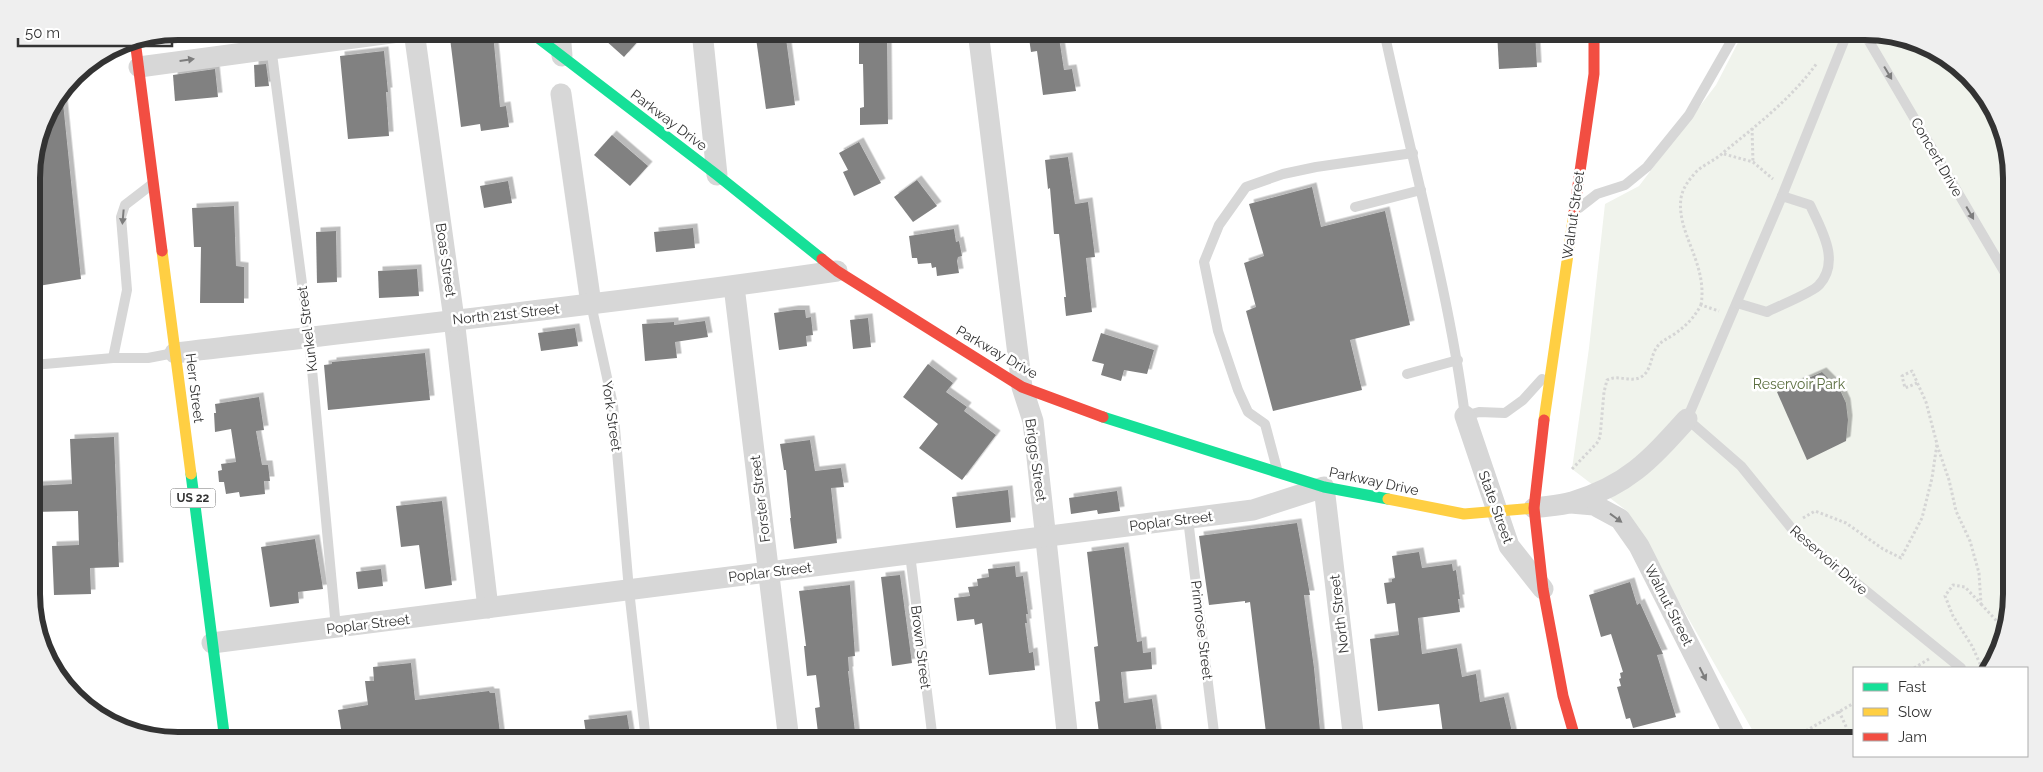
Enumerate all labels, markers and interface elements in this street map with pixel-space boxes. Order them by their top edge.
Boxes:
scale bar [18,15,171,47]
text: 50 m [25,24,60,42]
one-way arrow [179,56,195,64]
one-way arrow [1883,67,1892,80]
street label: Parkway Drive [628,86,710,154]
street label: Concert Drive [1908,115,1966,199]
street label: Walnut Street [1559,170,1587,260]
one-way arrow [1966,206,1974,221]
one-way arrow [119,210,127,226]
street label: Boas Street [433,222,459,298]
street label: Kunkel Street [294,285,320,373]
street label: North 21st Street [452,300,561,328]
street label: Parkway Drive [953,322,1041,382]
street label: Herr Street [183,352,207,424]
park label: Reservoir Park [1753,376,1846,392]
street label: York Street [599,380,625,453]
street label: Briggs Street [1022,417,1050,503]
street label: Forster Street [747,454,773,543]
street label: Parkway Drive [1328,464,1420,498]
street label: State Street [1476,469,1517,546]
road number: US 22 [170,488,216,508]
street label: Poplar Street [1128,508,1214,534]
one-way arrow [1609,513,1623,523]
street label: Reservoir Drive [1787,522,1871,598]
street label: Poplar Street [727,559,813,585]
street label: Walnut Street [1642,562,1696,649]
street label: North Street [1326,573,1352,654]
street label: Primrose Street [1188,579,1216,681]
street label: Brown Street [908,604,934,690]
street label: Poplar Street [325,611,411,637]
one-way arrow [1699,666,1708,681]
legend [1853,667,2028,757]
text: Fast [1898,678,1926,696]
text: Slow [1898,703,1932,721]
text: Jam [1898,728,1927,746]

